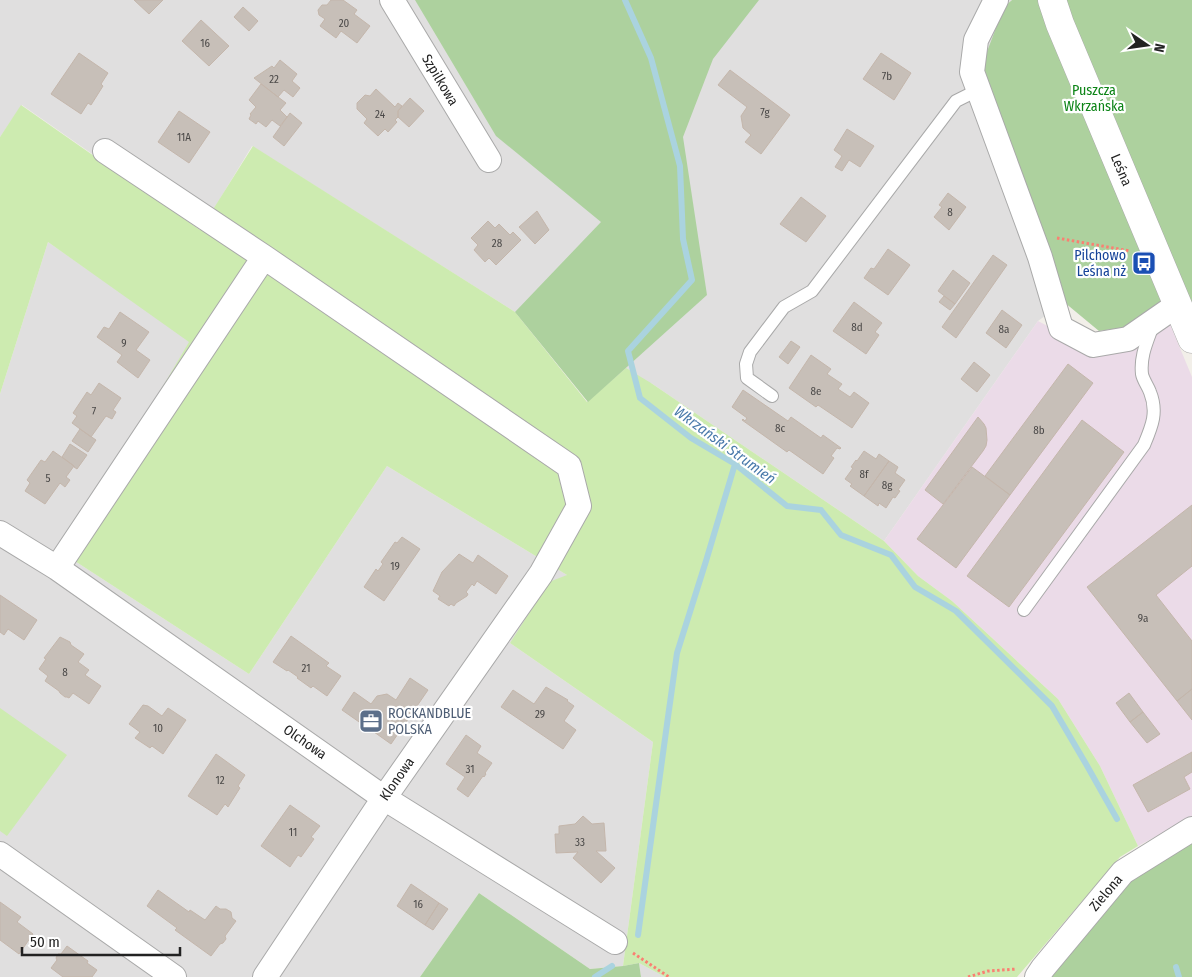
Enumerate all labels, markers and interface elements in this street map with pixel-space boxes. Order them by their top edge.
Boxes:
house number: 20 [339,17,350,30]
north arrow [1122,20,1172,70]
house number: 16 [200,37,210,50]
text: N [1150,42,1168,54]
street label: Szpilkowa [418,51,462,109]
house number: 7b [882,70,892,83]
house number: 22 [269,73,279,86]
park label: Puszcza Wkrzańska [1064,82,1124,115]
house number: 7g [760,106,771,119]
house number: 24 [375,108,386,121]
house number: 11A [177,131,191,144]
street label: Leśna [1107,151,1135,189]
house number: 8 [947,206,953,219]
house number: 28 [492,237,503,250]
place label: Pilchowo Leśna nż [1074,247,1126,280]
bus stop icon: Pilchowo Leśna nż [1131,250,1157,276]
house number: 8d [851,321,863,334]
house number: 8a [999,323,1009,336]
house number: 9 [121,337,127,350]
house number: 8e [811,385,821,398]
water label: Wkrzański Strumień [671,402,779,488]
house number: 7 [92,405,97,418]
house number: 8c [775,422,785,435]
house number: 8b [1033,424,1045,437]
house number: 8f [860,468,869,481]
house number: 5 [45,472,51,485]
house number: 8g [882,479,893,492]
house number: 19 [390,560,400,573]
house number: 9a [1138,612,1148,625]
house number: 21 [302,662,310,675]
house number: 8 [62,666,68,679]
place label: ROCKANDBLUE POLSKA [388,705,472,738]
office icon: ROCKANDBLUE POLSKA [358,708,384,734]
house number: 29 [535,708,545,721]
street label: Olchowa [280,721,330,763]
house number: 10 [153,722,163,735]
street label: Klonowa [376,754,418,804]
house number: 31 [466,763,475,776]
house number: 12 [215,774,225,787]
house number: 11 [289,826,297,839]
house number: 33 [575,836,585,849]
street label: Zielona [1086,871,1126,915]
house number: 16 [413,898,423,911]
scale bar [22,924,180,956]
text: 50 m [30,933,60,951]

